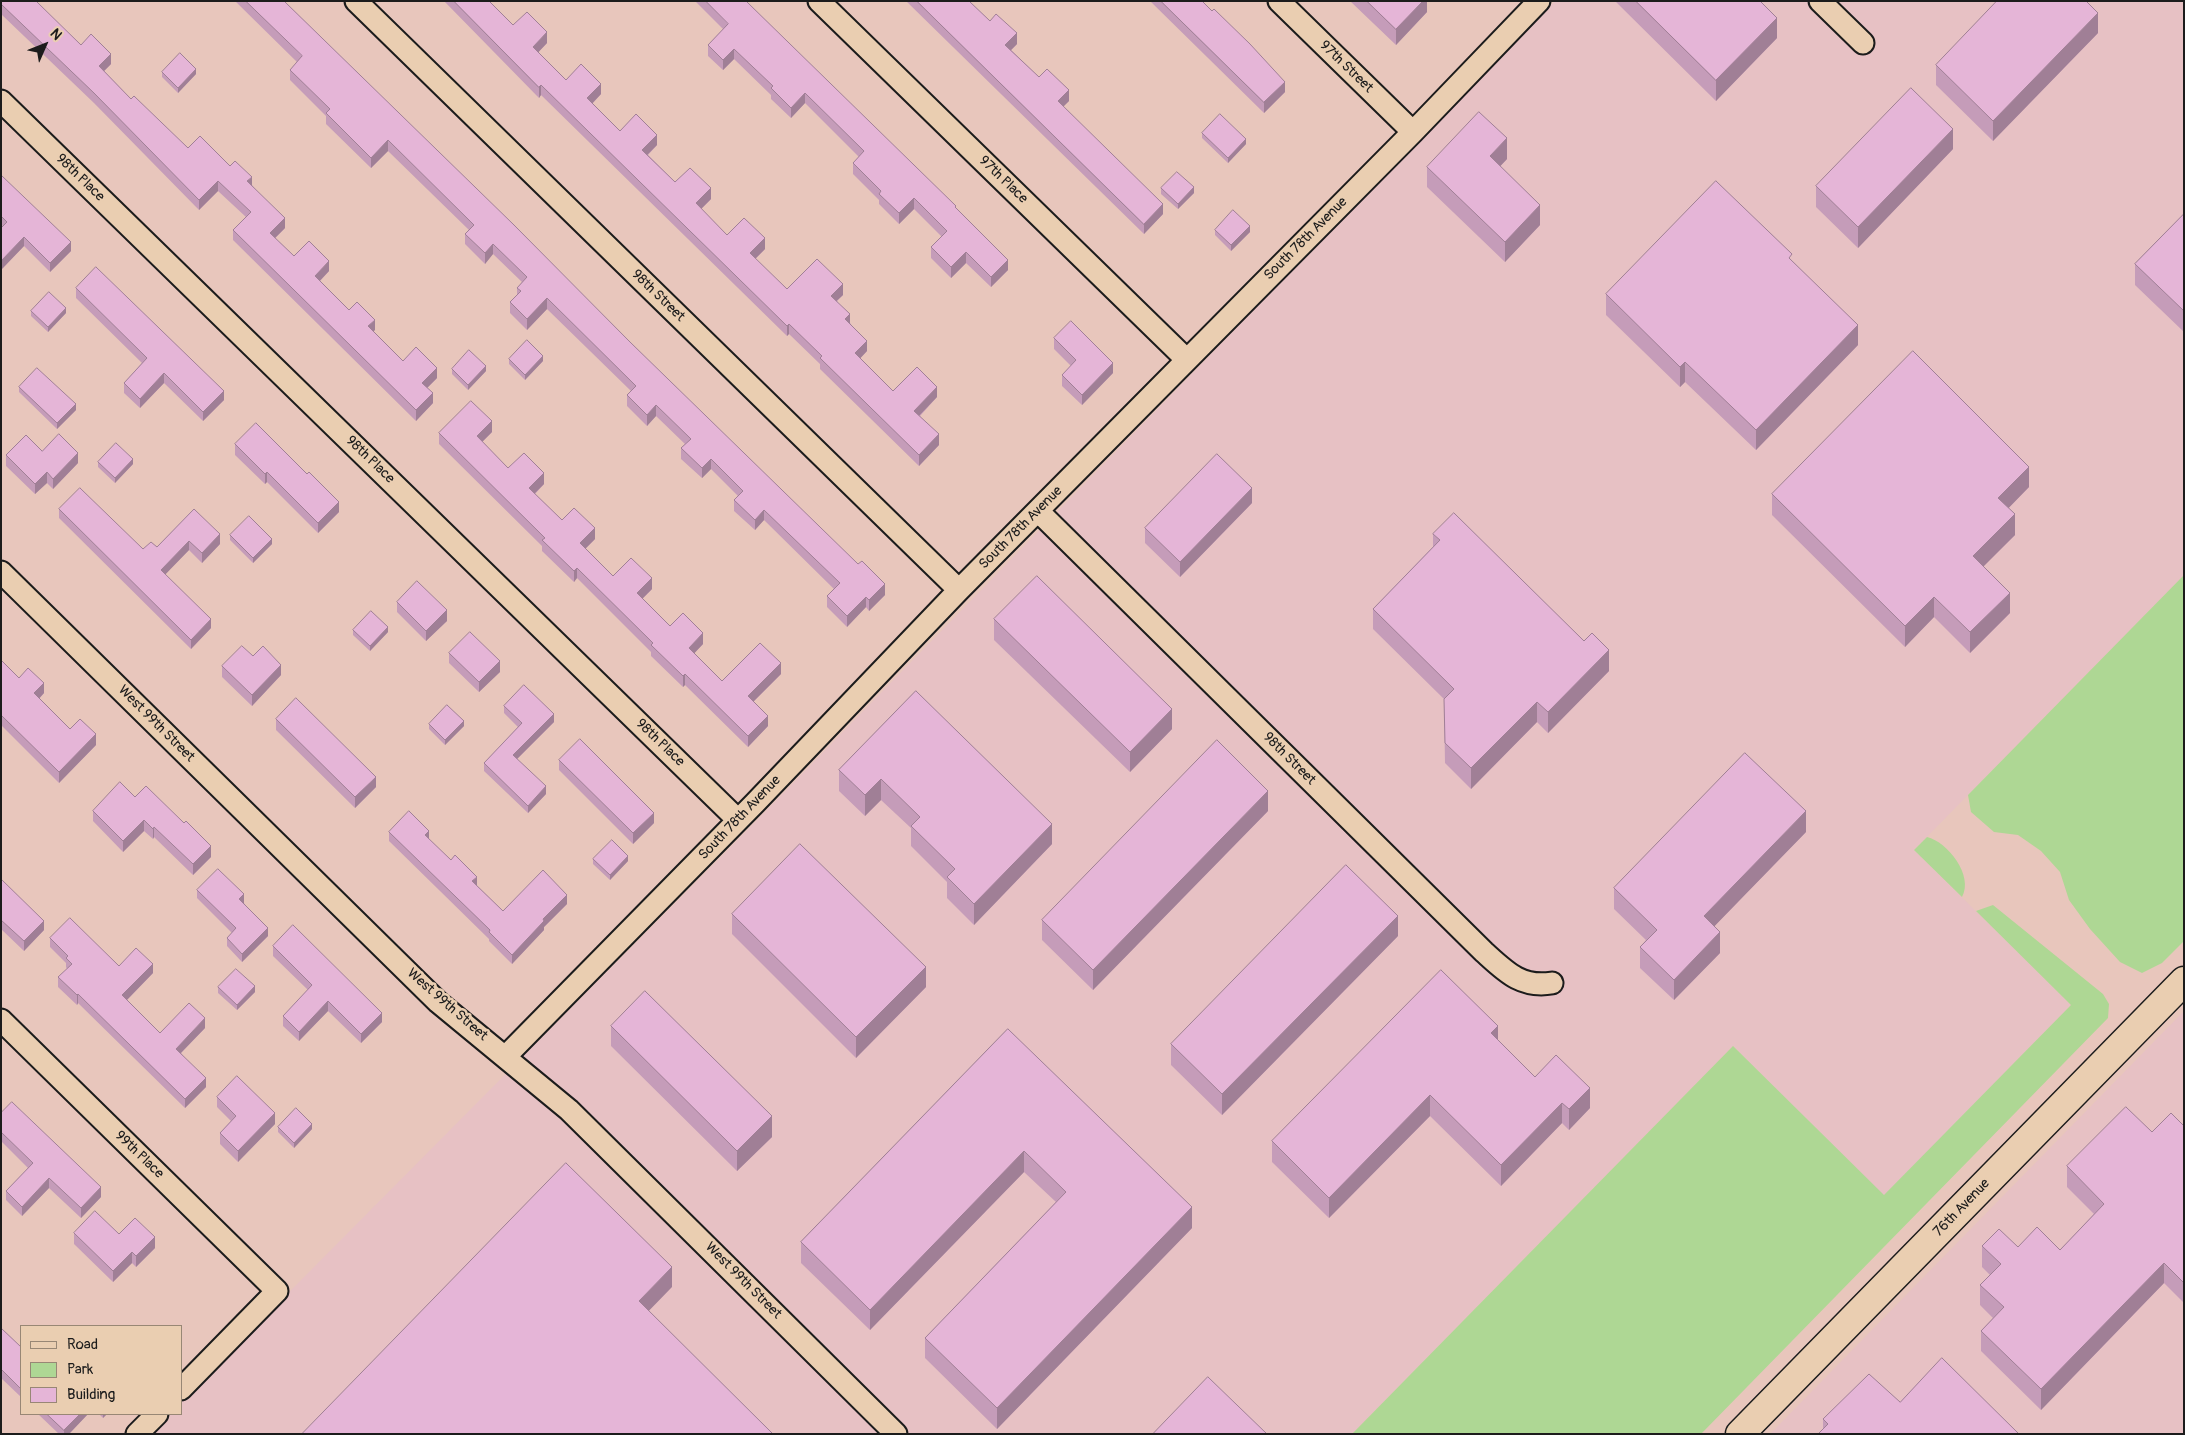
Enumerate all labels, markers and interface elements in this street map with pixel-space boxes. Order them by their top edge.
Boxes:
north arrow [20,20,70,70]
text: N [47,25,66,44]
street label: 97th Street [1316,37,1376,97]
street label: 98th Place [52,151,108,205]
street label: 97th Place [975,153,1031,207]
street label: South 78th Avenue [1261,194,1351,284]
street label: 98th Street [628,267,688,325]
street label: 98th Place [342,433,398,487]
street label: South 78th Avenue [976,483,1066,573]
street label: West 99th Street [114,682,198,766]
street label: 98th Place [632,716,688,770]
street label: 98th Street [1259,729,1319,789]
street label: South 78th Avenue [696,772,784,864]
street label: West 99th Street [403,965,491,1045]
street label: 99th Place [111,1128,167,1182]
street label: 76th Avenue [1930,1176,1994,1240]
street label: West 99th Street [701,1239,785,1323]
legend [20,1325,182,1415]
text: Road [67,1335,98,1354]
text: Park [67,1360,93,1379]
text: Building [67,1385,115,1404]

